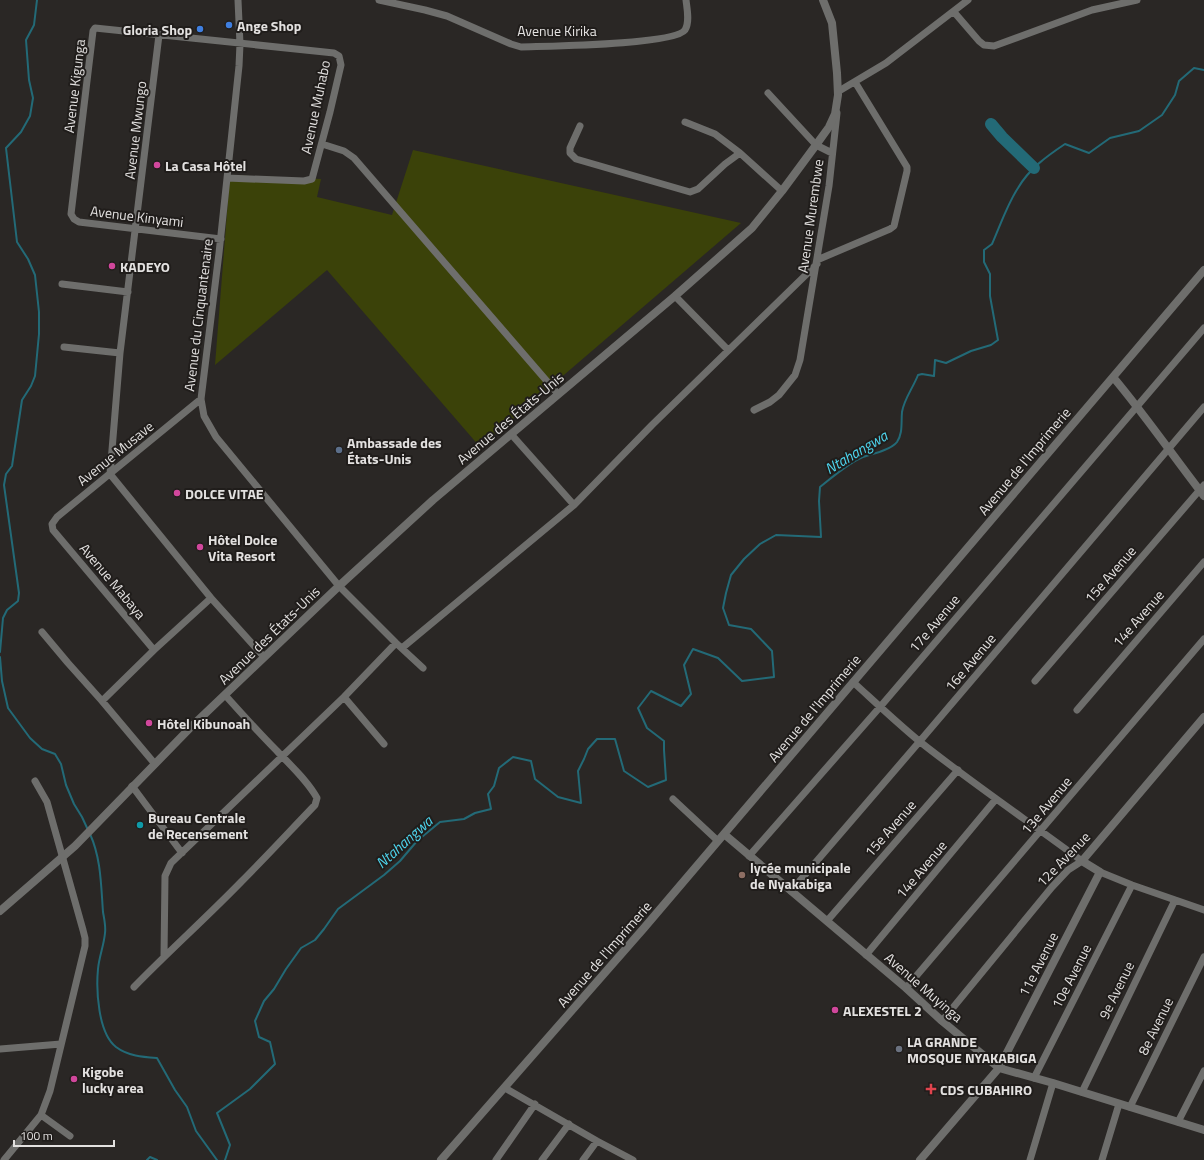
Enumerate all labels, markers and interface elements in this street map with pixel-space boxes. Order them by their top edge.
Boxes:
place label: Ange Shop [237,15,302,36]
place label: Gloria Shop [123,19,192,40]
marker: Ange Shop [224,20,234,30]
street label: Avenue Kirika [517,20,597,41]
marker: Gloria Shop [195,24,205,34]
street label: Avenue Kigunga [58,38,90,134]
street label: Avenue Muhabo [295,58,335,156]
street label: Avenue Mwungo [119,80,151,180]
place label: La Casa Hôtel [165,155,246,176]
street label: Avenue Murembwe [792,158,828,274]
marker: La Casa Hôtel [152,160,162,170]
street label: Avenue Kinyami [89,200,185,232]
street label: Avenue du Cinquantenaire [178,237,218,393]
place label: KADEYO [120,256,170,277]
marker: KADEYO [107,261,117,271]
street label: Avenue des États-Unis [452,367,568,469]
street label: Avenue de l'Imprimerie [973,403,1075,519]
street label: Avenue Musave [72,416,158,490]
water label: Ntahangwa [820,423,893,480]
place label: Ambassade des États-Unis [347,432,442,469]
marker: Ambassade des États-Unis [334,445,344,455]
place label: DOLCE VITAE [185,483,264,504]
marker: DOLCE VITAE [172,488,182,498]
place label: Hôtel Dolce Vita Resort [208,529,277,566]
street label: Avenue Mabaya [75,538,151,624]
street label: 15e Avenue [1079,541,1141,607]
marker: Hôtel Dolce Vita Resort [195,542,205,552]
street label: Avenue des États-Unis [213,581,325,689]
street label: 14e Avenue [1107,585,1169,651]
street label: 17e Avenue [904,590,964,656]
street label: 16e Avenue [940,629,1000,695]
street label: Avenue de l'Imprimerie [763,650,865,766]
place label: Hôtel Kibunoah [157,713,250,734]
marker: Hôtel Kibunoah [144,718,154,728]
street label: 13e Avenue [1016,772,1076,838]
street label: 15e Avenue [859,795,921,861]
place label: Bureau Centrale de Recensement [148,807,248,844]
water label: Ntahangwa [370,809,439,874]
marker: Bureau Centrale de Recensement [135,820,145,830]
street label: 12e Avenue [1031,827,1095,891]
street label: 14e Avenue [891,836,951,902]
place label: lycée municipale de Nyakabiga [750,857,851,894]
marker: lycée municipale de Nyakabiga [737,870,747,880]
street label: Avenue de l'Imprimerie [552,896,656,1012]
street label: 11e Avenue [1013,928,1063,1000]
street label: 10e Avenue [1046,940,1096,1012]
street label: Avenue Muyinga [880,947,968,1027]
street label: 9e Avenue [1093,958,1139,1022]
street label: 8e Avenue [1132,994,1178,1058]
place label: ALEXESTEL 2 [843,1000,922,1021]
marker: ALEXESTEL 2 [830,1005,840,1015]
place label: LA GRANDE MOSQUE NYAKABIGA [907,1031,1037,1068]
marker: LA GRANDE MOSQUE NYAKABIGA [894,1044,904,1054]
place label: Kigobe lucky area [82,1061,144,1098]
marker: Kigobe lucky area [69,1074,79,1084]
place label: CDS CUBAHIRO [940,1079,1032,1100]
marker: CDS CUBAHIRO [925,1083,937,1095]
scale bar [14,1122,114,1148]
text: 100 m [20,1126,53,1145]

